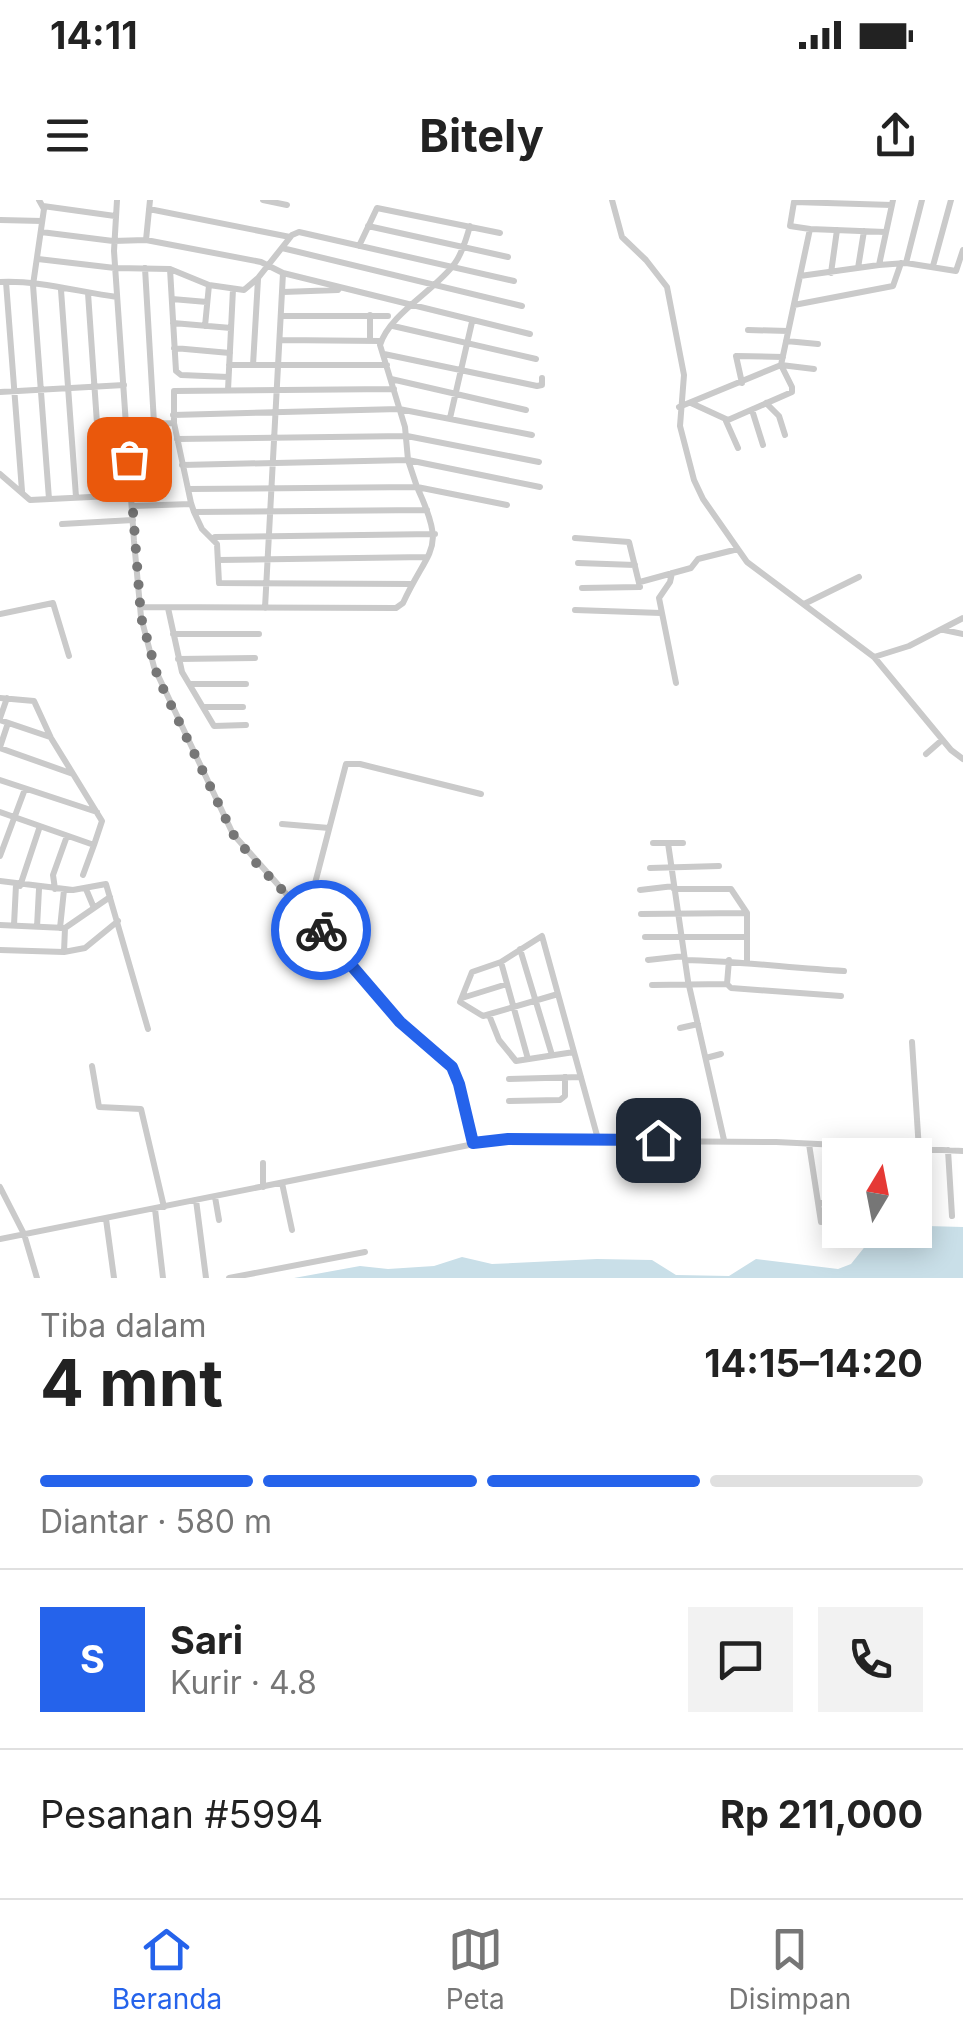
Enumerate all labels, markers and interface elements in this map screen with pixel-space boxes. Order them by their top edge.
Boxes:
text: 14:11 [50,12,138,58]
icon: menu [40,108,95,163]
text: Bitely [419,108,544,163]
icon: share [868,108,923,163]
pin [87,417,172,502]
icon: bag [102,432,157,487]
courier [271,880,371,980]
icon: bike [294,903,349,958]
pin [616,1098,701,1183]
icon: home [631,1113,686,1168]
north arrow [822,1138,932,1248]
map controls [822,1138,932,1248]
text: Tiba dalam [40,1306,207,1345]
text: 14:15–14:20 [704,1340,923,1386]
text: 4 mnt [40,1343,223,1422]
text: Diantar · 580 m [40,1502,272,1541]
button: chat [688,1607,793,1712]
button: phone [818,1607,923,1712]
text: Sari [170,1617,243,1663]
text: S [80,1636,105,1682]
text: Kurir · 4.8 [170,1663,317,1702]
text: Pesanan #5994 [40,1791,323,1837]
text: Rp 211,000 [720,1791,923,1837]
tab: Beranda [112,1922,222,2016]
tab: Peta [446,1922,505,2016]
tab: Disimpan [728,1922,851,2016]

